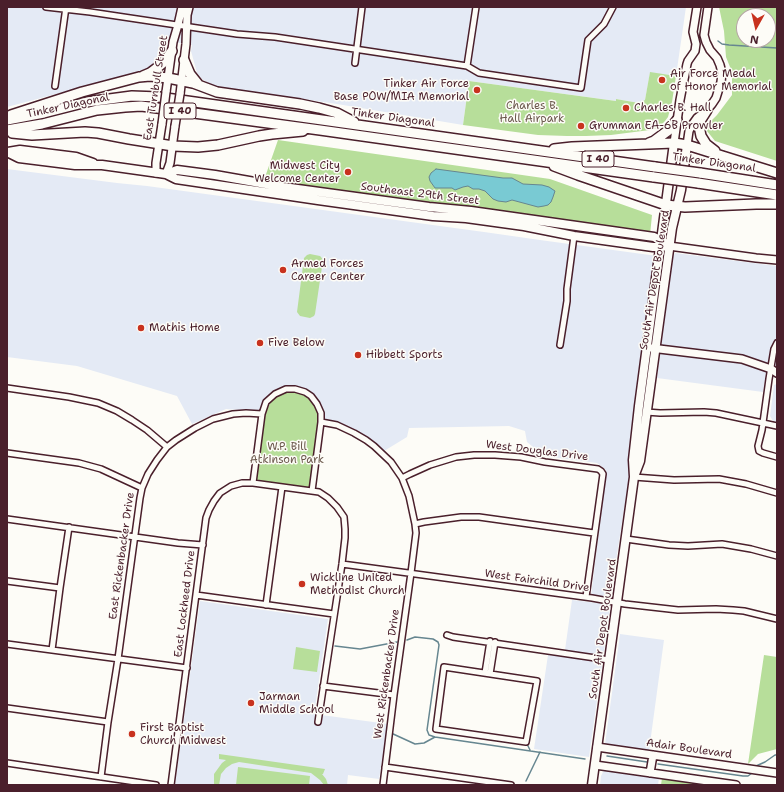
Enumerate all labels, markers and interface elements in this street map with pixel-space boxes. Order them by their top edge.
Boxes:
north arrow [736,8,776,48]
text: N [749,31,760,47]
street label: East Turnbull Street [141,34,171,142]
place label: Air Force Medal of Honor Memorial [670,67,772,93]
marker: Air Force Medal of Honor Memorial [657,75,667,85]
place label: Tinker Air Force Base POW/MIA Memorial [334,77,469,103]
marker: Tinker Air Force Base POW/MIA Memorial [472,85,482,95]
street label: Tinker Diagonal [25,91,111,121]
park label: Charles B. Hall Airpark [500,99,564,125]
place label: Charles B. Hall [634,101,711,115]
road number: I 40 [164,103,196,119]
marker: Charles B. Hall [621,103,631,113]
street label: Tinker Diagonal [350,106,436,130]
place label: Grumman EA-6B Prowler [589,119,723,133]
marker: Grumman EA-6B Prowler [576,121,586,131]
road number: I 40 [582,151,614,167]
street label: Tinker Diagonal [671,151,757,175]
place label: Midwest City Welcome Center [254,159,340,185]
marker: Midwest City Welcome Center [343,167,353,177]
street label: Southeast 29th Street [360,180,480,208]
street label: South Air Depot Boulevard [637,209,673,351]
place label: Armed Forces Career Center [291,257,365,283]
marker: Armed Forces Career Center [278,265,288,275]
place label: Mathis Home [149,321,220,335]
marker: Mathis Home [136,323,146,333]
place label: Five Below [268,336,325,350]
marker: Five Below [255,338,265,348]
place label: Hibbett Sports [366,348,443,362]
marker: Hibbett Sports [353,350,363,360]
street label: West Douglas Drive [485,438,589,464]
park label: W.P. Bill Atkinson Park [250,440,324,466]
street label: East Rickenbacker Drive [107,492,137,620]
street label: East Lockheed Drive [172,550,198,658]
street label: South Air Depot Boulevard [587,558,619,700]
street label: West Fairchild Drive [484,567,590,595]
place label: Wickline United Methodist Church [310,571,405,597]
marker: Wickline United Methodist Church [297,579,307,589]
street label: West Rickenbacker Drive [371,608,403,740]
place label: Jarman Middle School [259,690,334,716]
marker: Jarman Middle School [246,698,256,708]
place label: First Baptist Church Midwest [140,721,226,747]
marker: First Baptist Church Midwest [127,729,137,739]
street label: Adair Boulevard [645,736,733,762]

